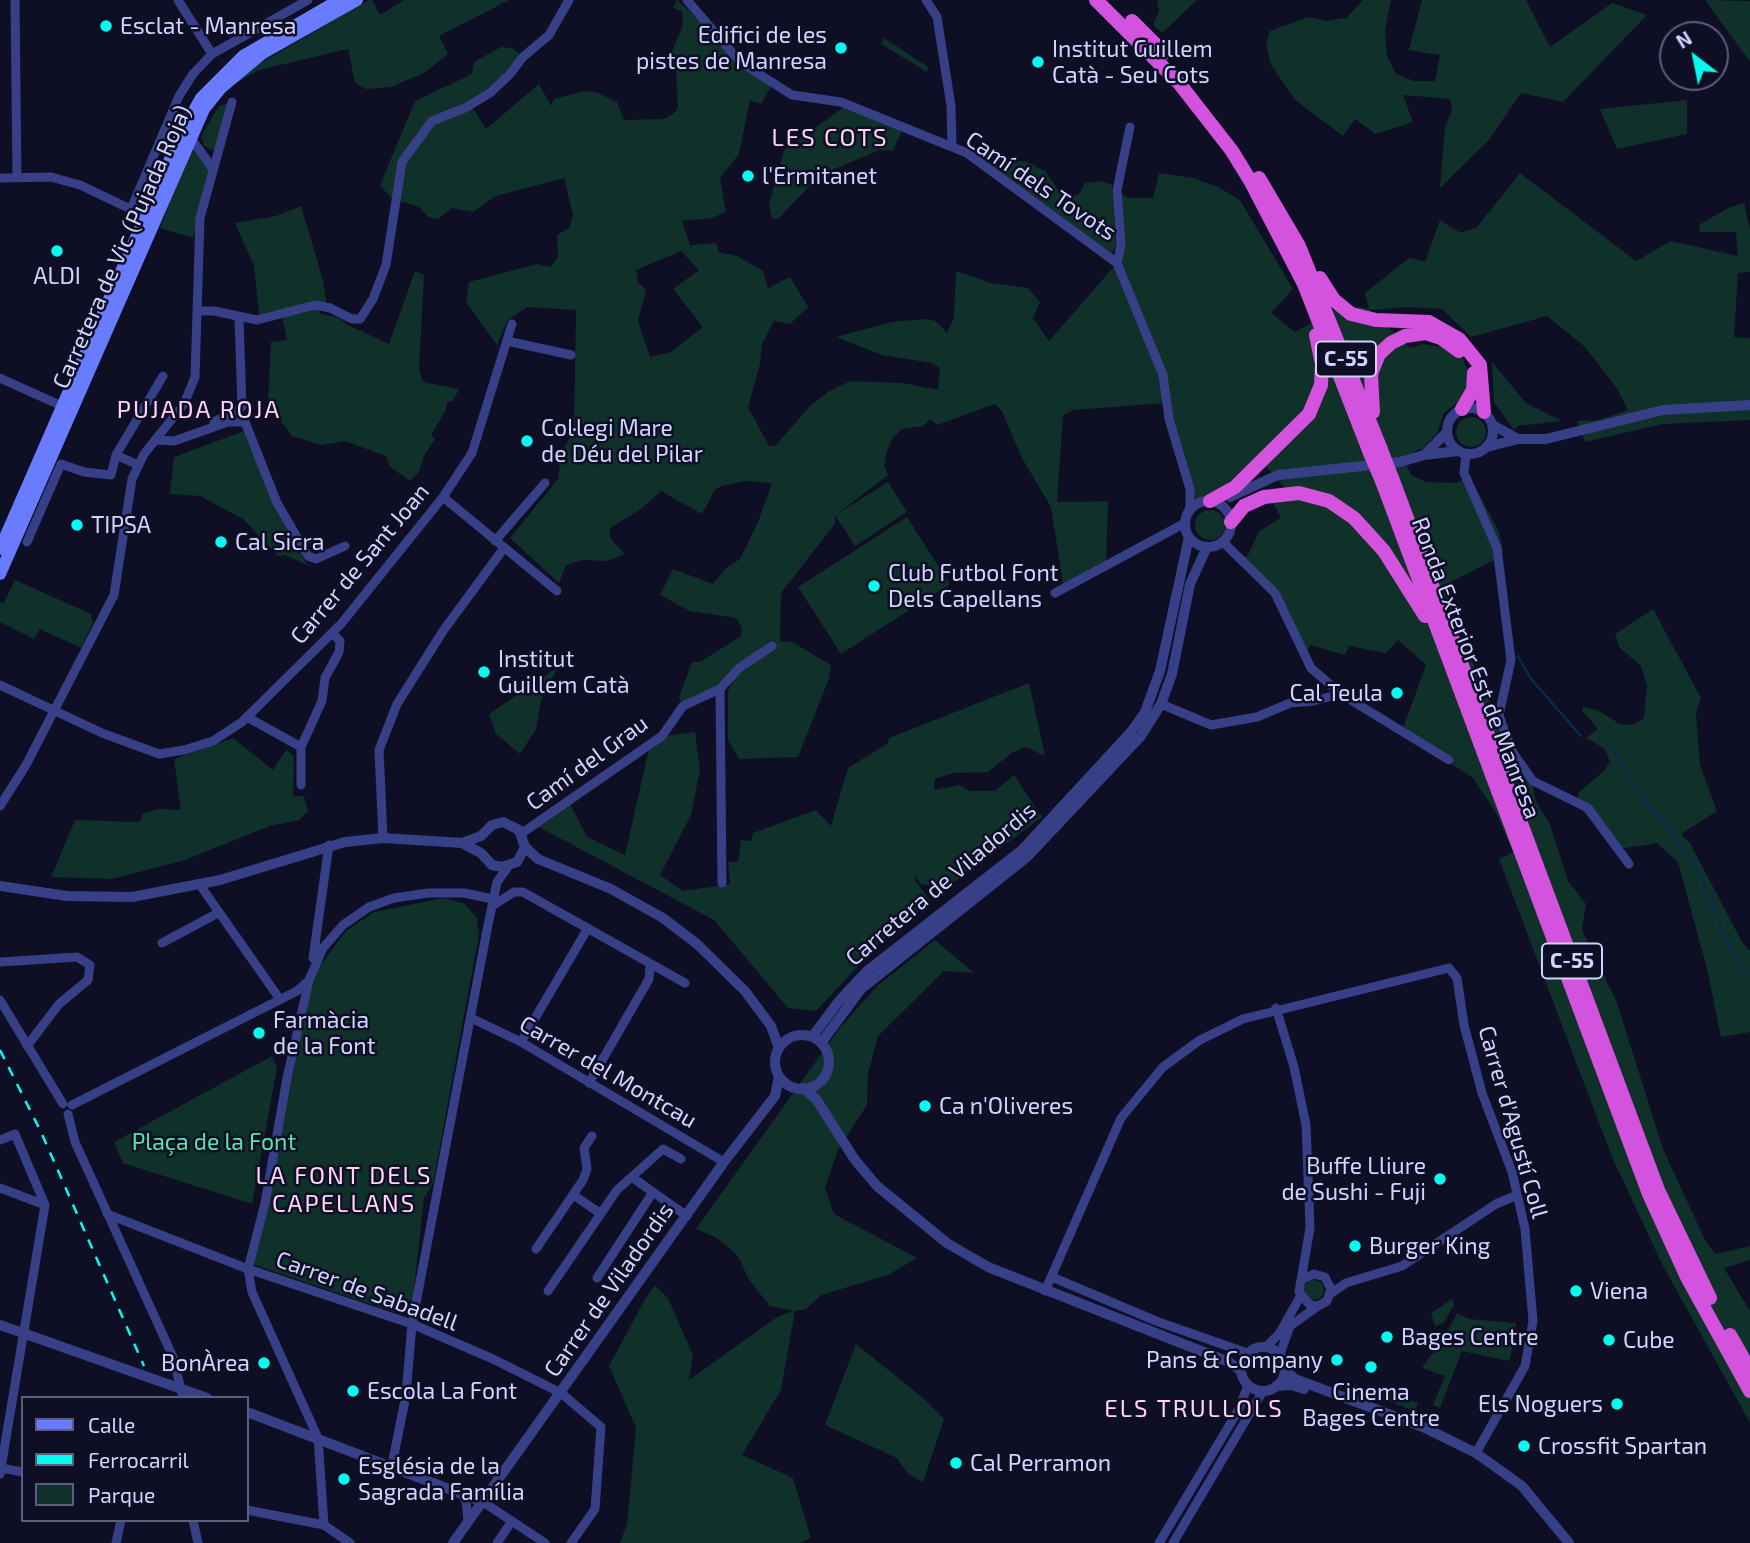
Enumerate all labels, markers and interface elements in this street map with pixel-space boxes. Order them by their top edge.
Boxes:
place label: Esclat - Manresa [120,12,296,40]
marker: Esclat - Manresa [98,18,114,34]
place label: Edifici de les pistes de Manresa [636,21,827,75]
north arrow [1659,21,1729,91]
text: N [1672,26,1696,53]
place label: Institut Guillem Catà - Seu Cots [1052,35,1213,89]
marker: Edifici de les pistes de Manresa [833,40,849,56]
marker: Institut Guillem Catà - Seu Cots [1030,54,1046,70]
street label: Carretera de Vic (Pujada Roja) [47,101,197,393]
district label: LES COTS [772,124,888,152]
street label: Camí dels Tovots [961,126,1121,246]
place label: l'Ermitanet [762,162,877,190]
marker: l'Ermitanet [740,168,756,184]
marker: ALDI [49,243,65,259]
place label: ALDI [33,262,81,290]
road number: C-55 [1316,342,1376,376]
district label: PUJADA ROJA [118,396,280,424]
place label: Col·legi Mare de Déu del Pilar [541,414,703,468]
marker: Col·legi Mare de Déu del Pilar [519,433,535,449]
street label: Carrer de Sant Joan [285,478,435,650]
place label: TIPSA [91,511,151,539]
street label: Ronda Exterior Est de Manresa [1406,513,1546,823]
marker: TIPSA [69,517,85,533]
place label: Cal Sicra [235,528,324,556]
marker: Cal Sicra [213,534,229,550]
place label: Club Futbol Font Dels Capellans [888,559,1059,613]
marker: Club Futbol Font Dels Capellans [866,578,882,594]
place label: Institut Guillem Catà [498,645,630,699]
marker: Institut Guillem Catà [476,664,492,680]
place label: Cal Teula [1290,679,1383,707]
marker: Cal Teula [1389,685,1405,701]
street label: Camí del Grau [521,710,653,816]
street label: Carretera de Viladordis [840,796,1042,972]
road number: C-55 [1542,944,1602,978]
place label: Farmàcia de la Font [273,1006,375,1060]
street label: Carrer del Montcau [514,1010,702,1134]
street label: Carrer d'Agustí Coll [1472,1022,1554,1222]
marker: Farmàcia de la Font [251,1025,267,1041]
place label: Ca n'Oliveres [939,1092,1073,1120]
marker: Ca n'Oliveres [917,1098,933,1114]
park label: Plaça de la Font [132,1128,296,1156]
place label: Buffe Lliure de Sushi - Fuji [1281,1152,1426,1206]
district label: LA FONT DELS CAPELLANS [257,1162,431,1218]
marker: Buffe Lliure de Sushi - Fuji [1432,1171,1448,1187]
street label: Carrer de Viladordis [539,1198,679,1382]
place label: Burger King [1369,1232,1490,1260]
marker: Burger King [1347,1238,1363,1254]
street label: Carrer de Sabadell [272,1245,462,1337]
place label: Viena [1590,1277,1648,1305]
marker: Viena [1568,1283,1584,1299]
place label: Bages Centre [1401,1323,1539,1351]
place label: Cube [1623,1326,1675,1354]
marker: Bages Centre [1379,1329,1395,1345]
marker: Cube [1601,1332,1617,1348]
place label: Pans & Company [1146,1346,1323,1374]
place label: BonÀrea [161,1349,250,1377]
marker: Pans & Company [1329,1352,1345,1368]
marker: BonÀrea [256,1355,272,1371]
marker: Cinema Bages Centre [1363,1359,1379,1375]
place label: Escola La Font [367,1377,517,1405]
place label: Cinema Bages Centre [1302,1378,1440,1432]
marker: Escola La Font [345,1383,361,1399]
place label: Els Noguers [1478,1390,1603,1418]
district label: ELS TRULLOLS [1106,1395,1282,1423]
legend [21,1396,248,1522]
marker: Els Noguers [1609,1396,1625,1412]
text: Calle [88,1412,135,1437]
place label: Crossfit Spartan [1538,1432,1707,1460]
marker: Crossfit Spartan [1516,1438,1532,1454]
text: Ferrocarril [88,1447,189,1472]
place label: Cal Perramon [970,1449,1111,1477]
place label: Església de la Sagrada Família [358,1452,525,1506]
marker: Cal Perramon [948,1455,964,1471]
marker: Església de la Sagrada Família [336,1471,352,1487]
text: Parque [88,1482,155,1507]

